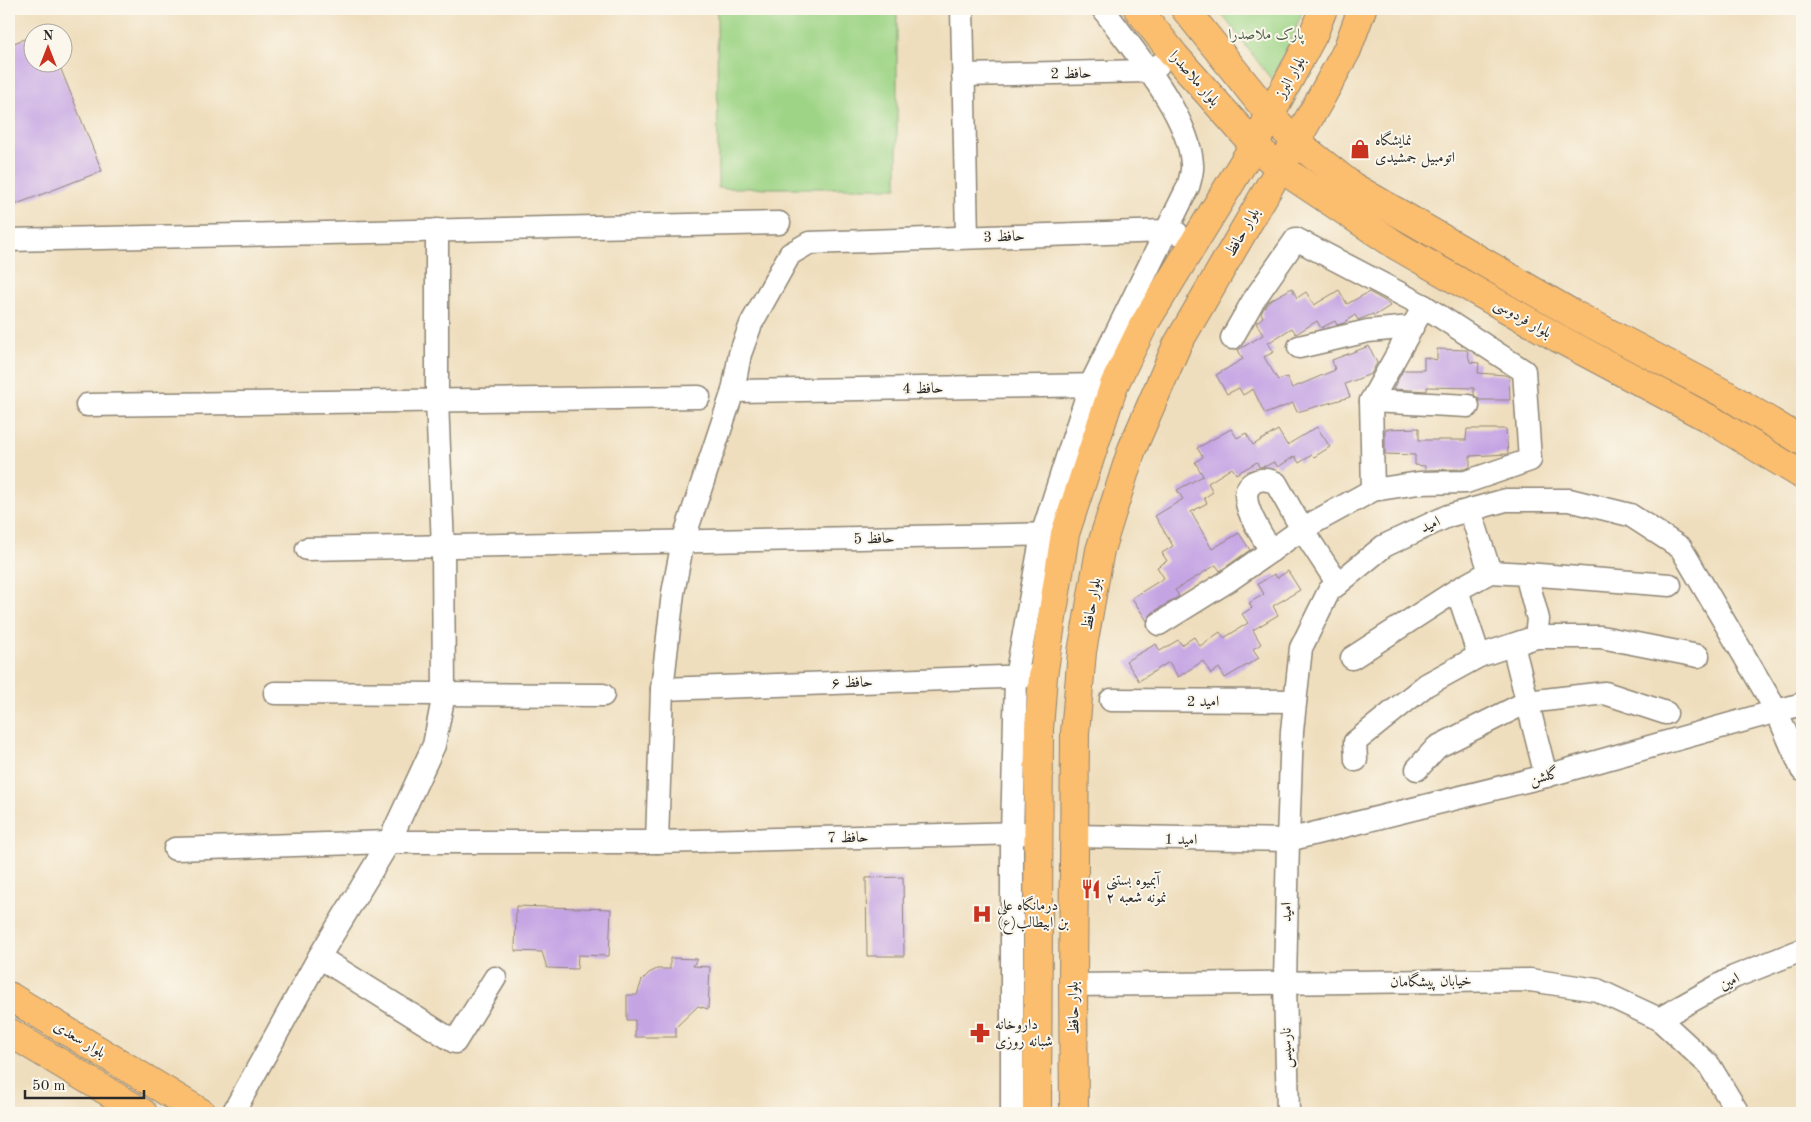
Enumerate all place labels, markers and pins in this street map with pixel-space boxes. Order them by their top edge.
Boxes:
place label: نمایشگاه اتومبیل جمشیدی [1375,130,1455,168]
shop icon: نمایشگاه اتومبیل جمشیدی [1349,138,1371,160]
place label: آبمیوه بستنی نمونه شعبه ۲ [1106,871,1167,906]
restaurant icon: آبمیوه بستنی نمونه شعبه ۲ [1080,878,1102,900]
place label: درمانگاه علی بن ابیطالب(ع) [997,895,1069,935]
hospital icon: درمانگاه علی بن ابیطالب(ع) [971,903,993,925]
place label: داروخانه شبانه روزی [995,1018,1053,1050]
pharmacy icon: داروخانه شبانه روزی [969,1022,991,1044]

